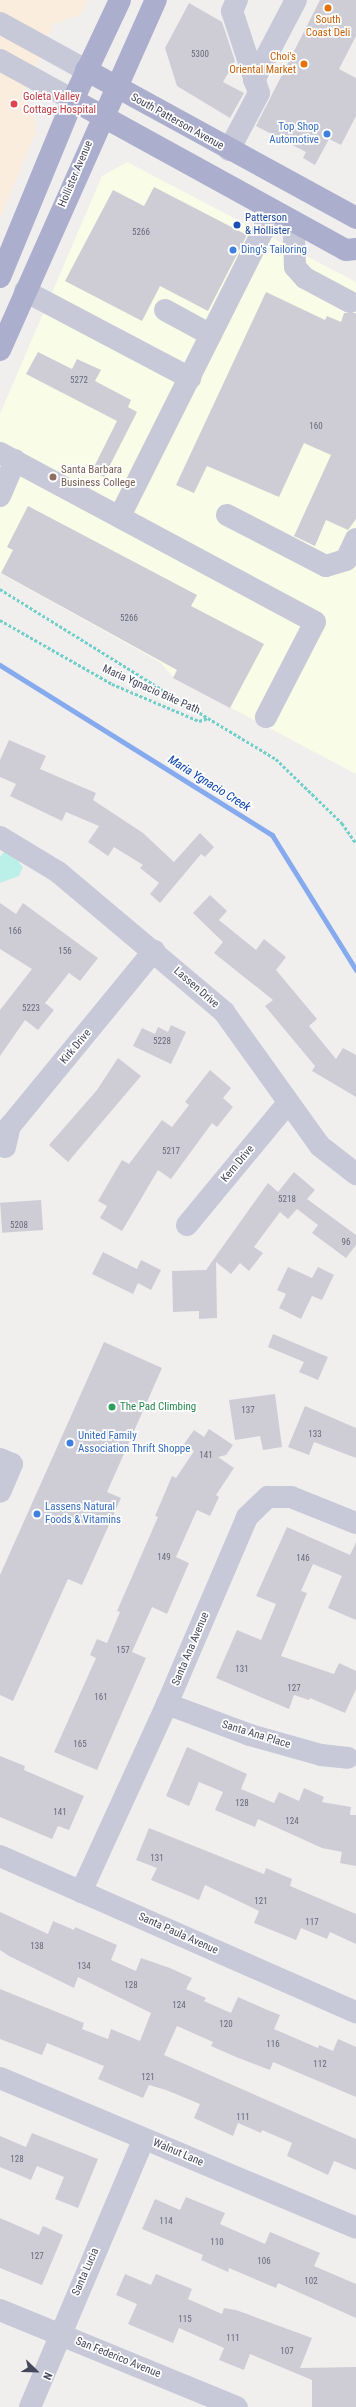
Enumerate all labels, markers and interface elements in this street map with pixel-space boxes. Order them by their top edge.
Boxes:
marker: South Coast Deli [323,3,333,13]
place label: South Coast Deli [306,14,350,40]
house number: 5300 [191,49,209,59]
place label: Choi's Oriental Market [229,51,296,77]
marker: Choi's Oriental Market [299,59,309,69]
place label: Goleta Valley Cottage Hospital [23,91,96,117]
street label: South Patterson Avenue [128,91,226,153]
marker: Goleta Valley Cottage Hospital [8,98,20,110]
place label: Top Shop Automotive [269,121,319,147]
marker: Top Shop Automotive [322,129,332,139]
street label: Hollister Avenue [56,139,96,209]
place label: Patterson & Hollister [245,212,290,238]
marker: Patterson & Hollister [232,220,242,230]
house number: 5266 [132,227,150,237]
place label: Ding's Tailoring [241,243,307,257]
marker: Ding's Tailoring [228,245,238,255]
house number: 5272 [70,375,88,385]
house number: 160 [309,421,323,431]
place label: Santa Barbara Business College [61,464,135,490]
marker: Santa Barbara Business College [48,472,58,482]
house number: 5266 [120,613,138,623]
street label: Maria Ygnacio Bike Path [100,663,202,717]
water label: Maria Ygnacio Creek [165,753,253,815]
house number: 166 [8,926,22,936]
house number: 156 [58,946,72,956]
street label: Lassen Drive [171,965,221,1011]
house number: 5223 [22,1003,40,1013]
street label: Kirk Drive [58,1027,94,1067]
house number: 5228 [153,1036,171,1046]
street label: Kern Drive [219,1143,257,1185]
house number: 5217 [162,1146,180,1156]
house number: 5218 [278,1194,296,1204]
house number: 5208 [10,1220,28,1230]
house number: 96 [342,1237,350,1247]
place label: The Pad Climbing [120,1400,196,1414]
marker: The Pad Climbing [107,1402,117,1412]
house number: 137 [241,1405,255,1415]
house number: 133 [308,1429,322,1439]
place label: United Family Association Thrift Shoppe [78,1430,191,1456]
marker: United Family Association Thrift Shoppe [65,1438,75,1448]
house number: 141 [199,1450,213,1460]
place label: Lassens Natural Foods & Vitamins [45,1501,121,1527]
marker: Lassens Natural Foods & Vitamins [32,1509,42,1519]
house number: 149 [157,1552,171,1562]
house number: 146 [296,1553,310,1563]
street label: Santa Ana Avenue [170,1610,212,1688]
house number: 157 [116,1645,130,1655]
house number: 131 [235,1664,249,1674]
house number: 127 [287,1683,301,1693]
house number: 161 [94,1692,108,1702]
street label: Santa Ana Place [220,1718,292,1752]
house number: 165 [73,1739,87,1749]
house number: 128 [235,1798,249,1808]
house number: 141 [53,1807,67,1817]
house number: 124 [285,1816,299,1826]
house number: 131 [150,1853,164,1863]
house number: 121 [254,1896,268,1906]
street label: Santa Paula Avenue [136,1910,220,1958]
house number: 117 [305,1917,319,1927]
house number: 138 [30,1941,44,1951]
house number: 134 [77,1961,91,1971]
house number: 128 [124,1980,138,1990]
house number: 124 [172,2000,186,2010]
house number: 120 [219,2019,233,2029]
house number: 116 [266,2039,280,2049]
house number: 112 [313,2059,327,2069]
house number: 121 [141,2072,155,2082]
house number: 111 [236,2112,250,2122]
street label: Walnut Lane [151,2136,205,2170]
house number: 128 [10,2154,24,2164]
house number: 114 [159,2216,173,2226]
house number: 110 [210,2237,224,2247]
street label: Santa Lucia [70,2246,102,2298]
house number: 127 [30,2251,44,2261]
house number: 106 [257,2256,271,2266]
house number: 102 [304,2276,318,2286]
house number: 115 [178,2314,192,2324]
house number: 111 [226,2333,240,2343]
street label: San Federico Avenue [74,2335,162,2381]
house number: 107 [280,2346,294,2356]
north arrow [16,2351,56,2391]
text: N [40,2370,55,2382]

